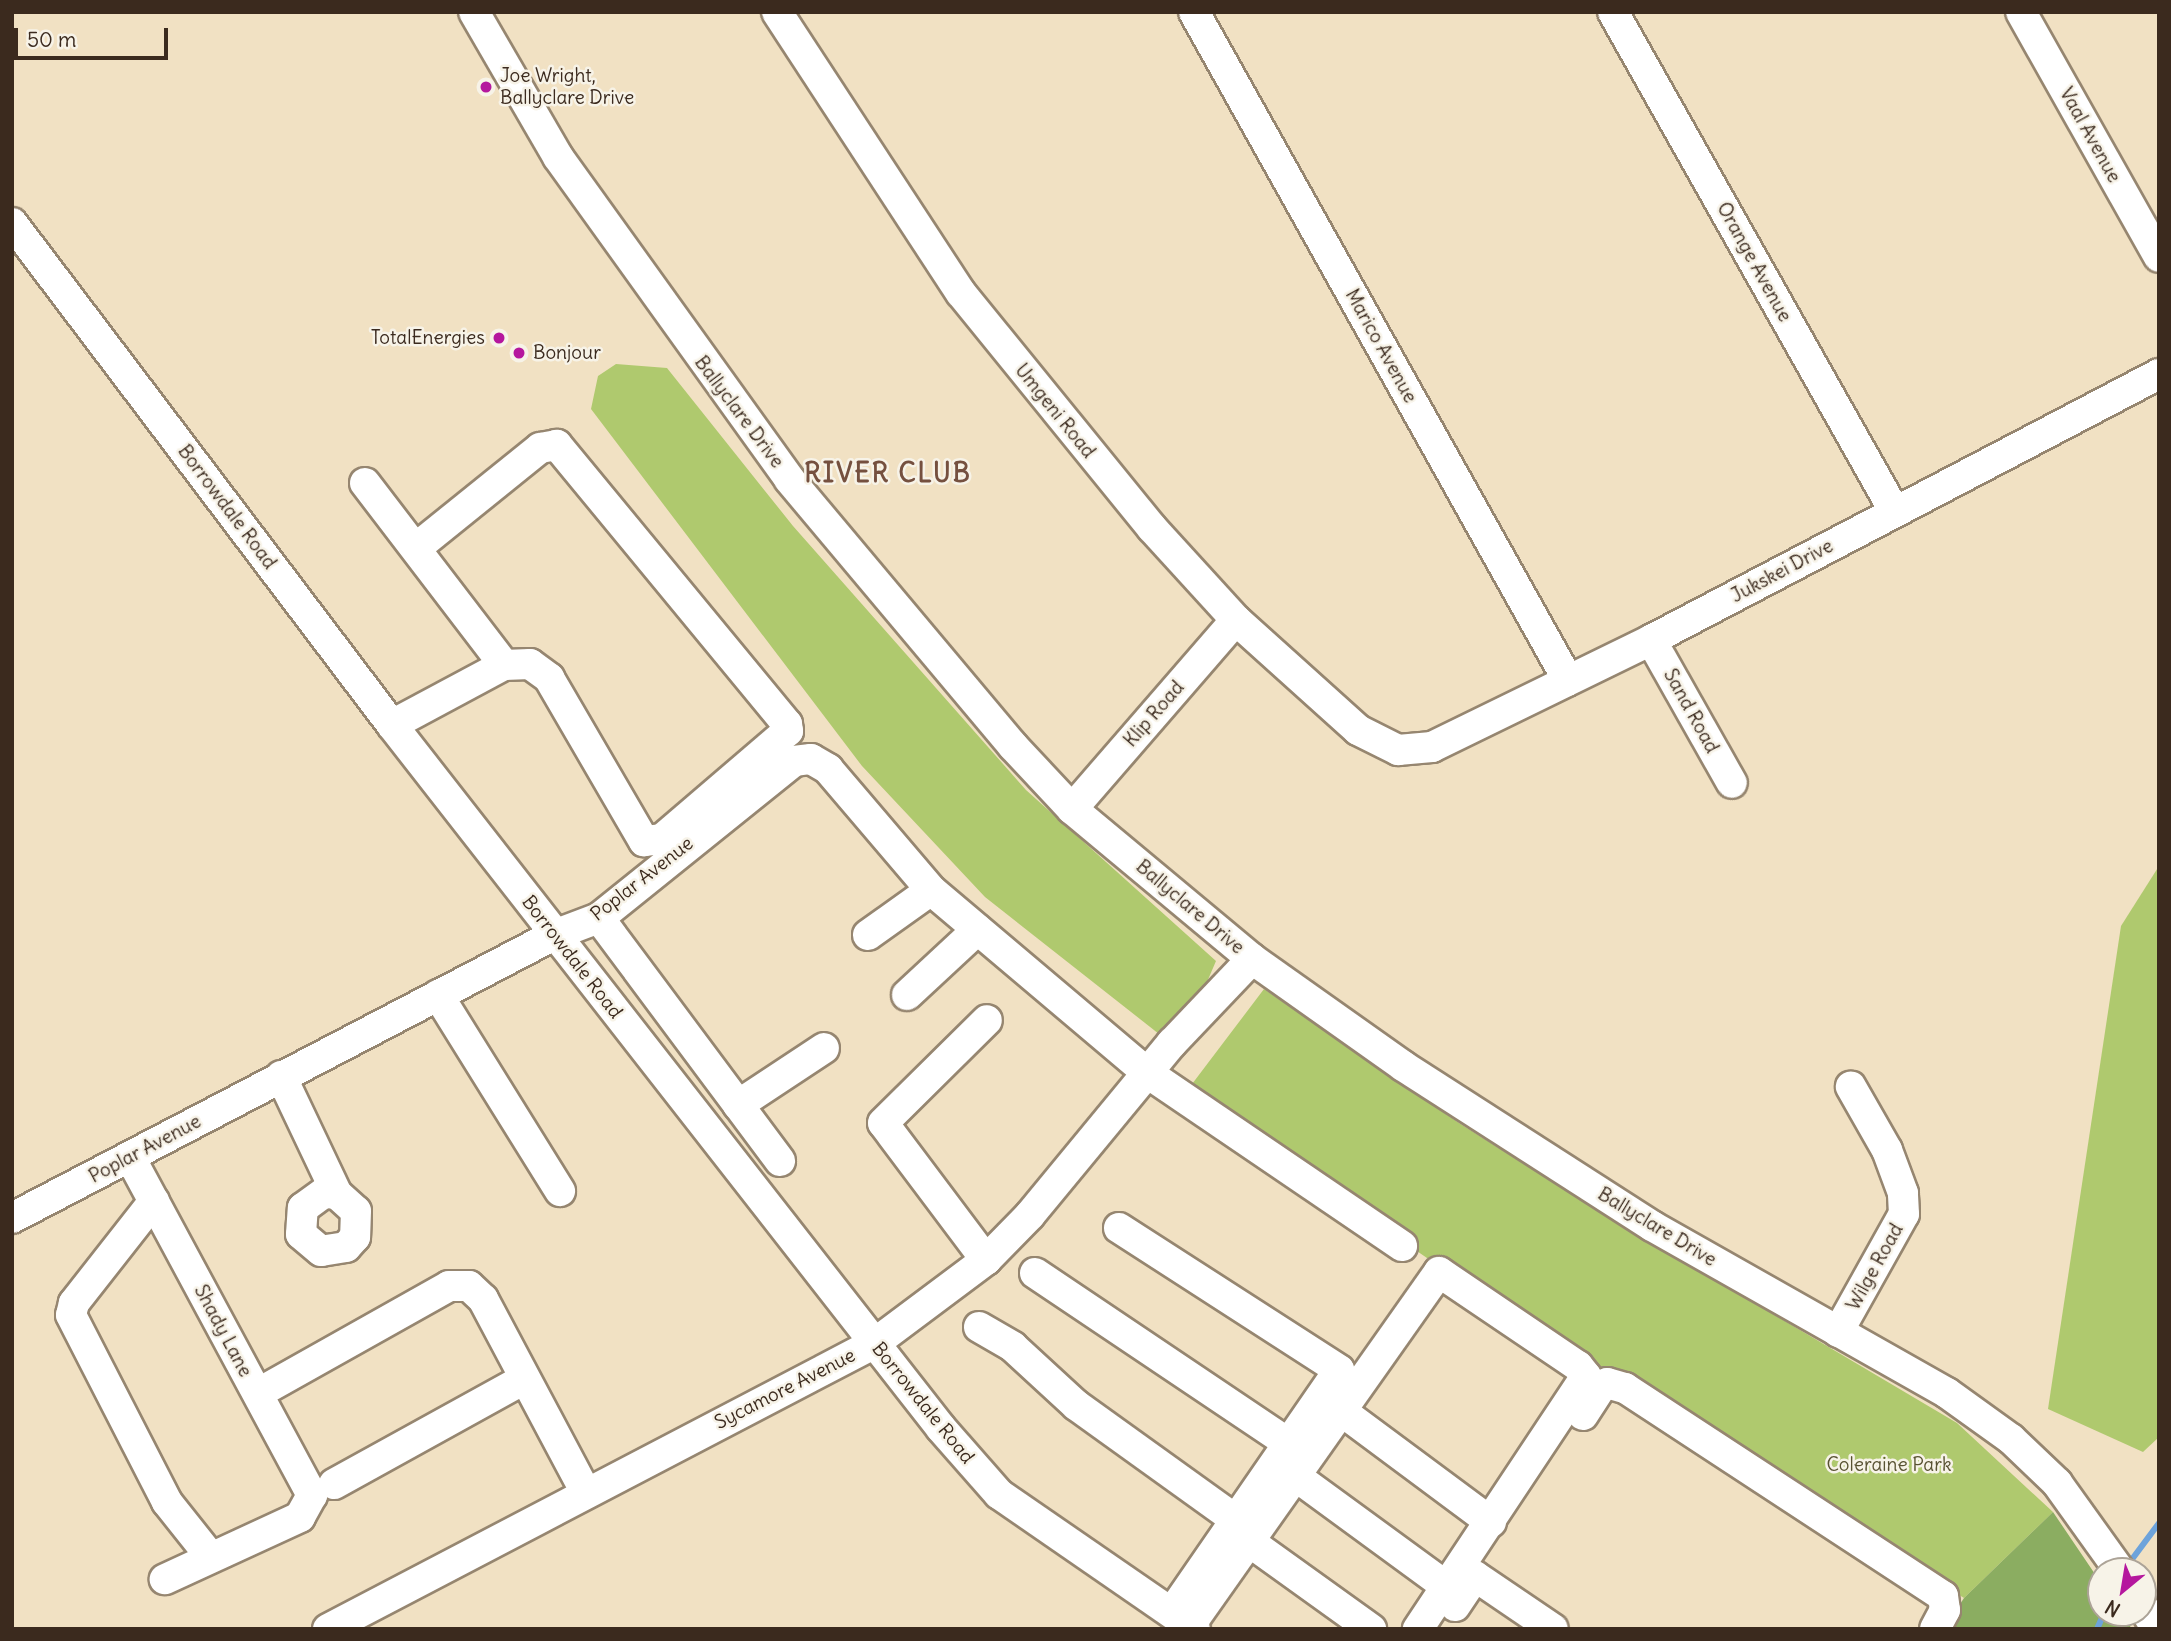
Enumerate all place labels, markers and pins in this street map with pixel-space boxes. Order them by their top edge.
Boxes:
place label: Joe Wright, Ballyclare Drive [500,65,634,109]
marker: Joe Wright, Ballyclare Drive [478,79,494,95]
place label: TotalEnergies [371,327,485,349]
marker: TotalEnergies [491,330,507,346]
place label: Bonjour [533,342,601,364]
marker: Bonjour [511,345,527,361]

